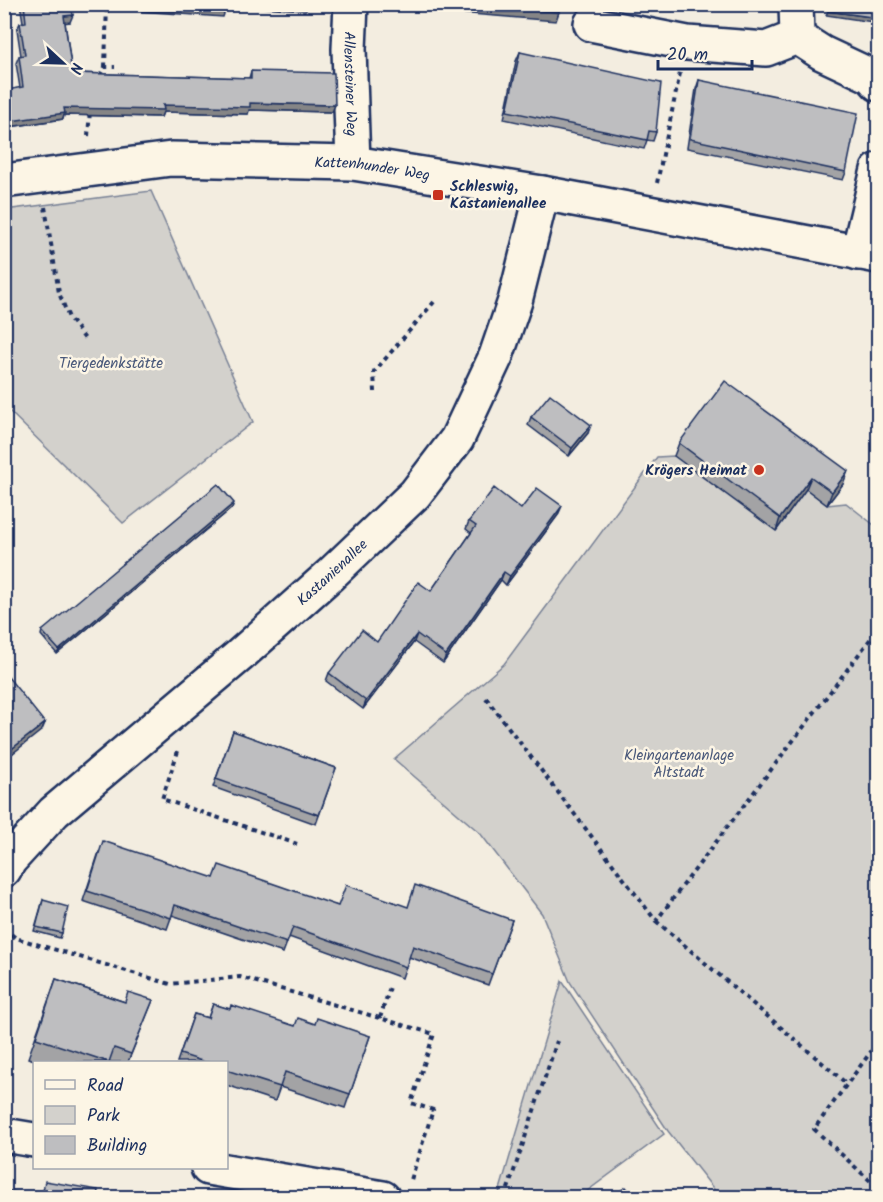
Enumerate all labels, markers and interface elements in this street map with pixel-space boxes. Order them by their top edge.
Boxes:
street label: Allensteiner Weg [336,31,363,137]
north arrow [33,33,93,93]
scale bar [658,33,752,71]
text: 20 m [667,41,708,70]
text: N [62,59,89,77]
street label: Kattenhunder Weg [314,151,432,188]
place label: Schleswig, Kastanienallee [450,175,547,216]
marker: Schleswig, Kastanienallee [431,188,445,202]
park label: Tiergedenkstätte [59,352,163,376]
place label: Krögers Heimat [645,459,747,483]
marker: Krögers Heimat [752,463,766,477]
street label: Kastanienallee [292,534,374,612]
park label: Kleingartenanlage Altstadt [624,744,734,785]
legend [33,1061,228,1169]
text: Road [87,1072,124,1101]
text: Park [87,1102,120,1131]
text: Building [87,1132,147,1161]

